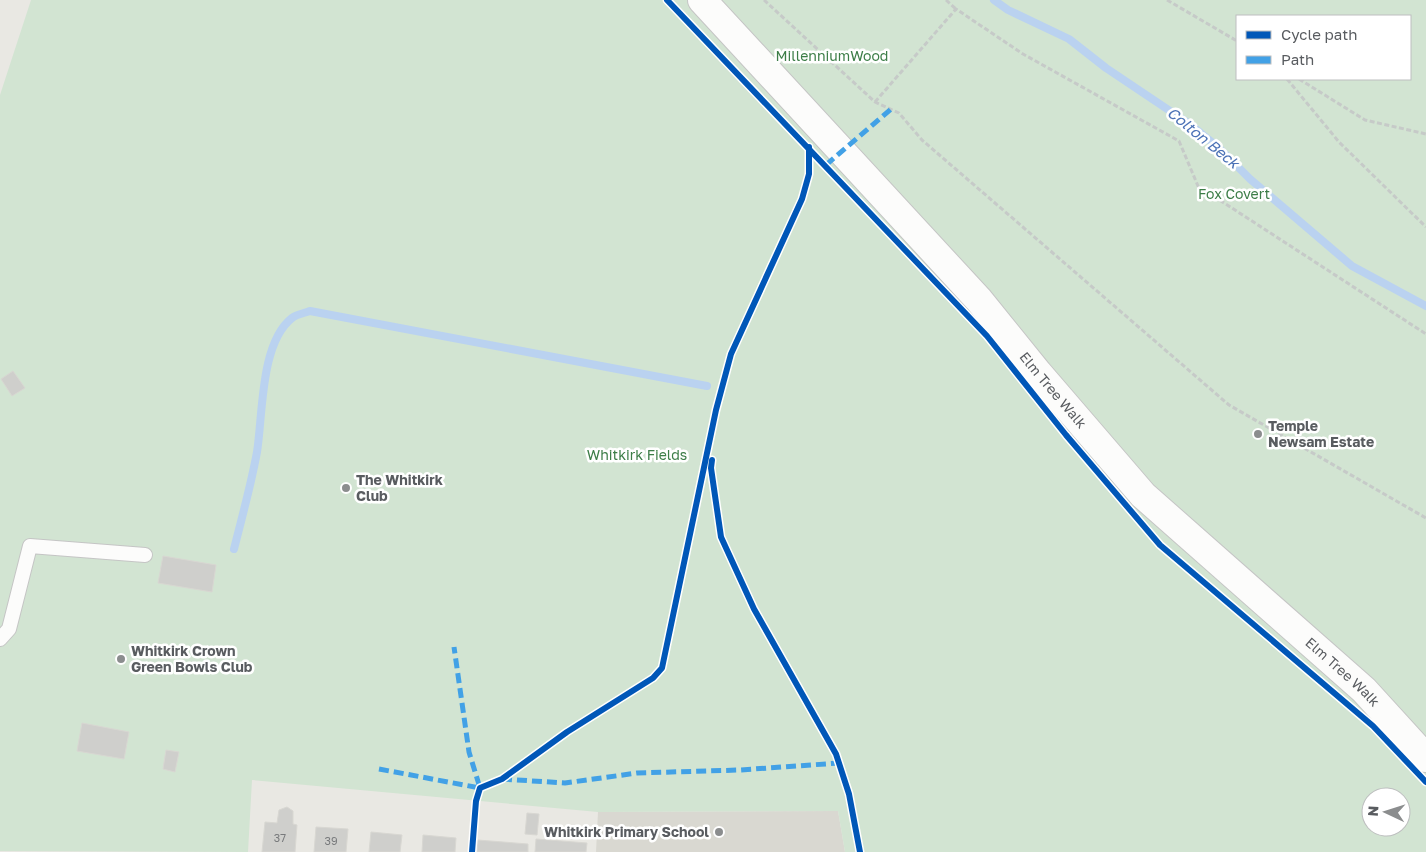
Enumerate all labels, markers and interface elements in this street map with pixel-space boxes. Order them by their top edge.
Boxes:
legend [1236,15,1411,80]
text: Cycle path [1281,25,1357,43]
park label: MillenniumWood [776,47,888,64]
text: Path [1281,50,1314,68]
water label: Colton Beck [1164,103,1244,173]
park label: Fox Covert [1198,185,1270,202]
street label: Elm Tree Walk [1016,348,1091,431]
place label: Temple Newsam Estate [1268,417,1374,450]
marker: Temple Newsam Estate [1252,428,1264,440]
park label: Whitkirk Fields [587,446,687,463]
place label: The Whitkirk Club [356,471,443,504]
marker: The Whitkirk Club [340,482,352,494]
street label: Elm Tree Walk [1302,633,1384,710]
place label: Whitkirk Crown Green Bowls Club [131,642,253,675]
marker: Whitkirk Crown Green Bowls Club [115,653,127,665]
north arrow [1361,787,1411,837]
text: N [1364,805,1381,817]
place label: Whitkirk Primary School [544,823,709,840]
marker: Whitkirk Primary School [713,826,725,838]
house number: 37 [274,831,286,844]
house number: 39 [324,834,338,847]

